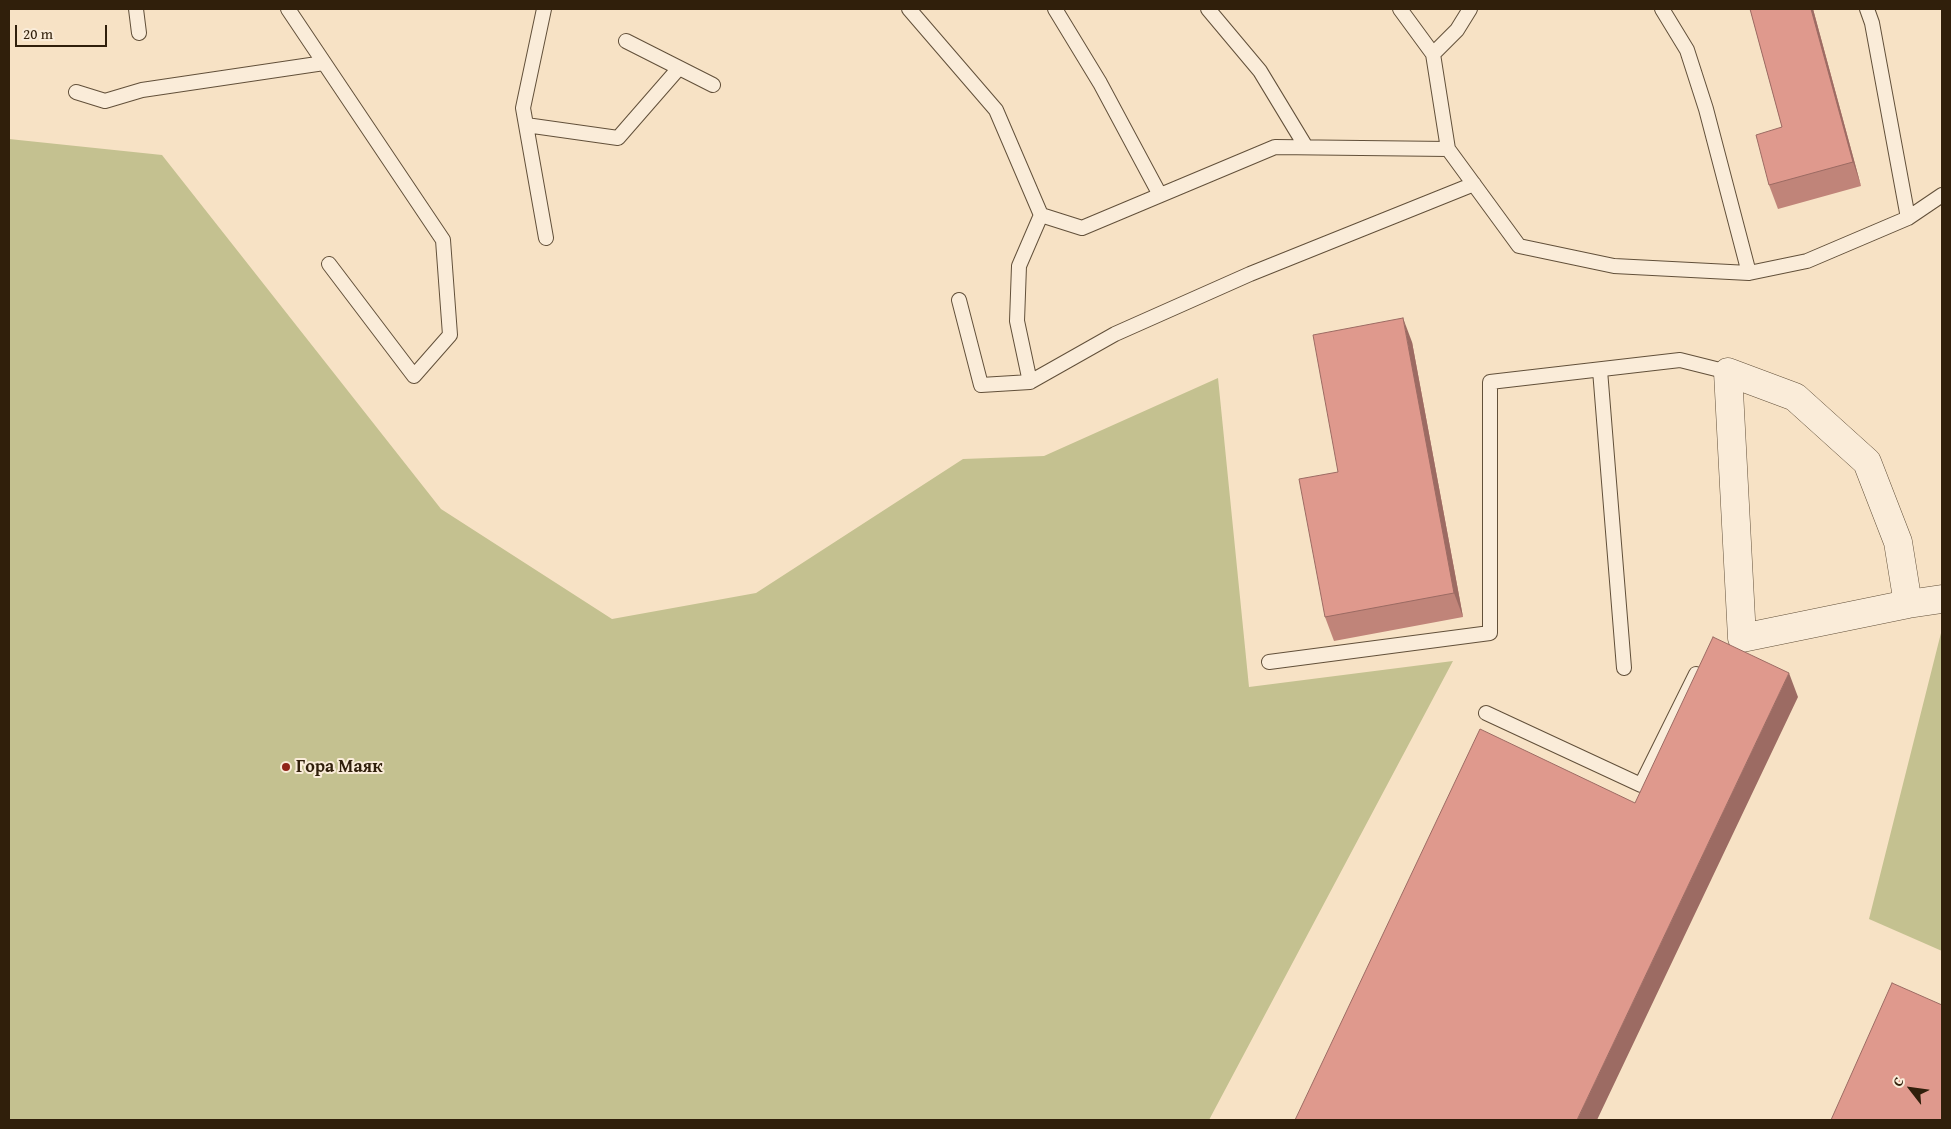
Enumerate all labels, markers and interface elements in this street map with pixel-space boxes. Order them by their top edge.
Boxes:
scale bar [18,15,110,47]
text: 20 m [23,23,53,44]
place label: Гора Маяк [296,756,383,778]
marker: Гора Маяк [280,761,292,773]
north arrow [1886,1064,1936,1114]
text: С [1887,1073,1909,1090]

